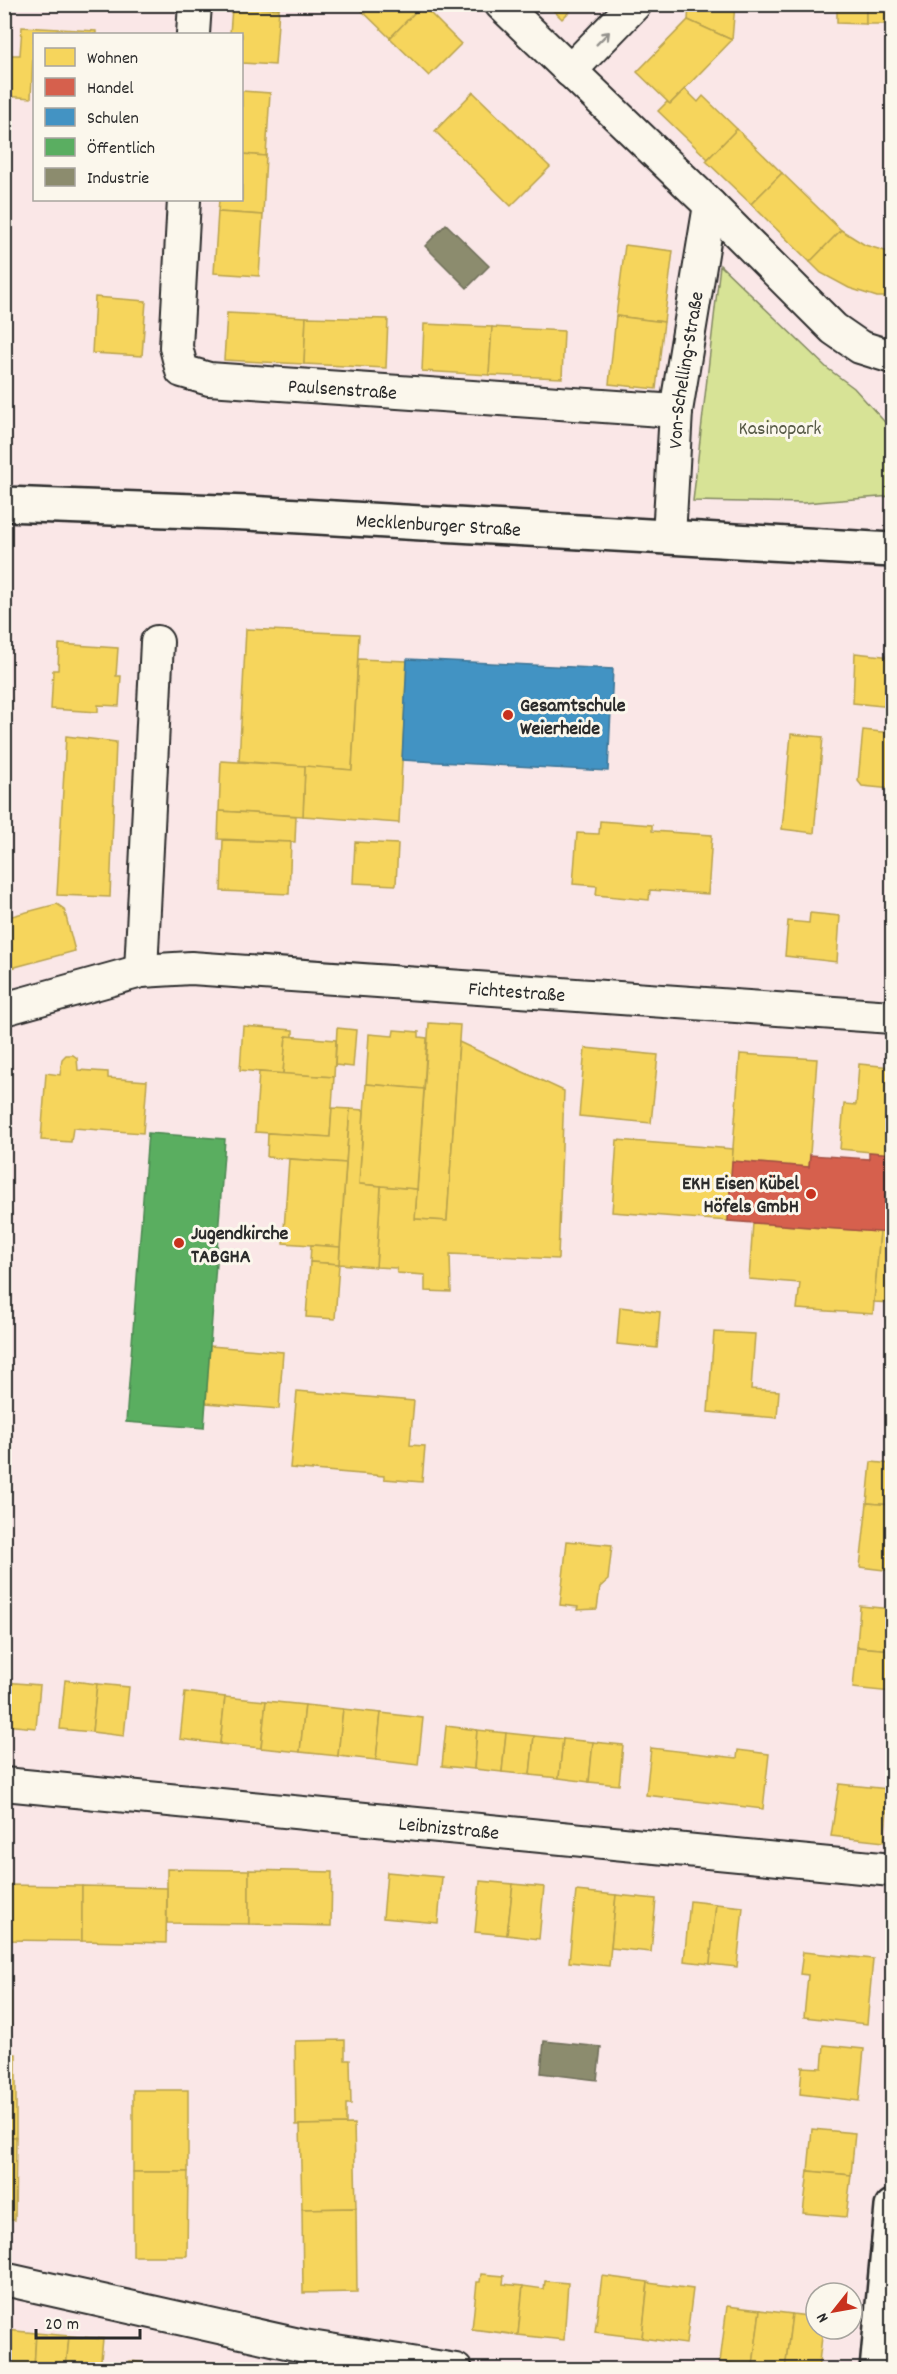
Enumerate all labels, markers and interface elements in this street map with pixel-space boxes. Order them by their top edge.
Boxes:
one-way arrow [595,30,610,45]
legend [33,33,243,201]
text: Wohnen [87,47,138,72]
text: Handel [87,77,134,102]
text: Schulen [87,107,139,132]
text: Öffentlich [87,137,155,162]
text: Industrie [87,167,149,192]
street label: Von-Schelling-Straße [663,289,713,450]
street label: Paulsenstraße [287,373,398,409]
park label: Kasinopark [738,416,822,444]
street label: Mecklenburger Straße [355,508,522,546]
place label: Gesamtschule Weierheide [520,693,626,744]
marker: Gesamtschule Weierheide [501,708,515,722]
street label: Fichtestraße [467,976,566,1011]
place label: EKH Eisen Kübel Höfels GmbH [682,1171,799,1222]
marker: EKH Eisen Kübel Höfels GmbH [804,1187,818,1201]
place label: Jugendkirche TABGHA [191,1221,289,1272]
marker: Jugendkirche TABGHA [172,1236,186,1250]
street label: Leibnizstraße [397,1811,500,1849]
north arrow [804,2281,864,2341]
scale bar [36,2302,140,2340]
text: N [811,2308,835,2327]
text: 20 m [45,2313,79,2338]

